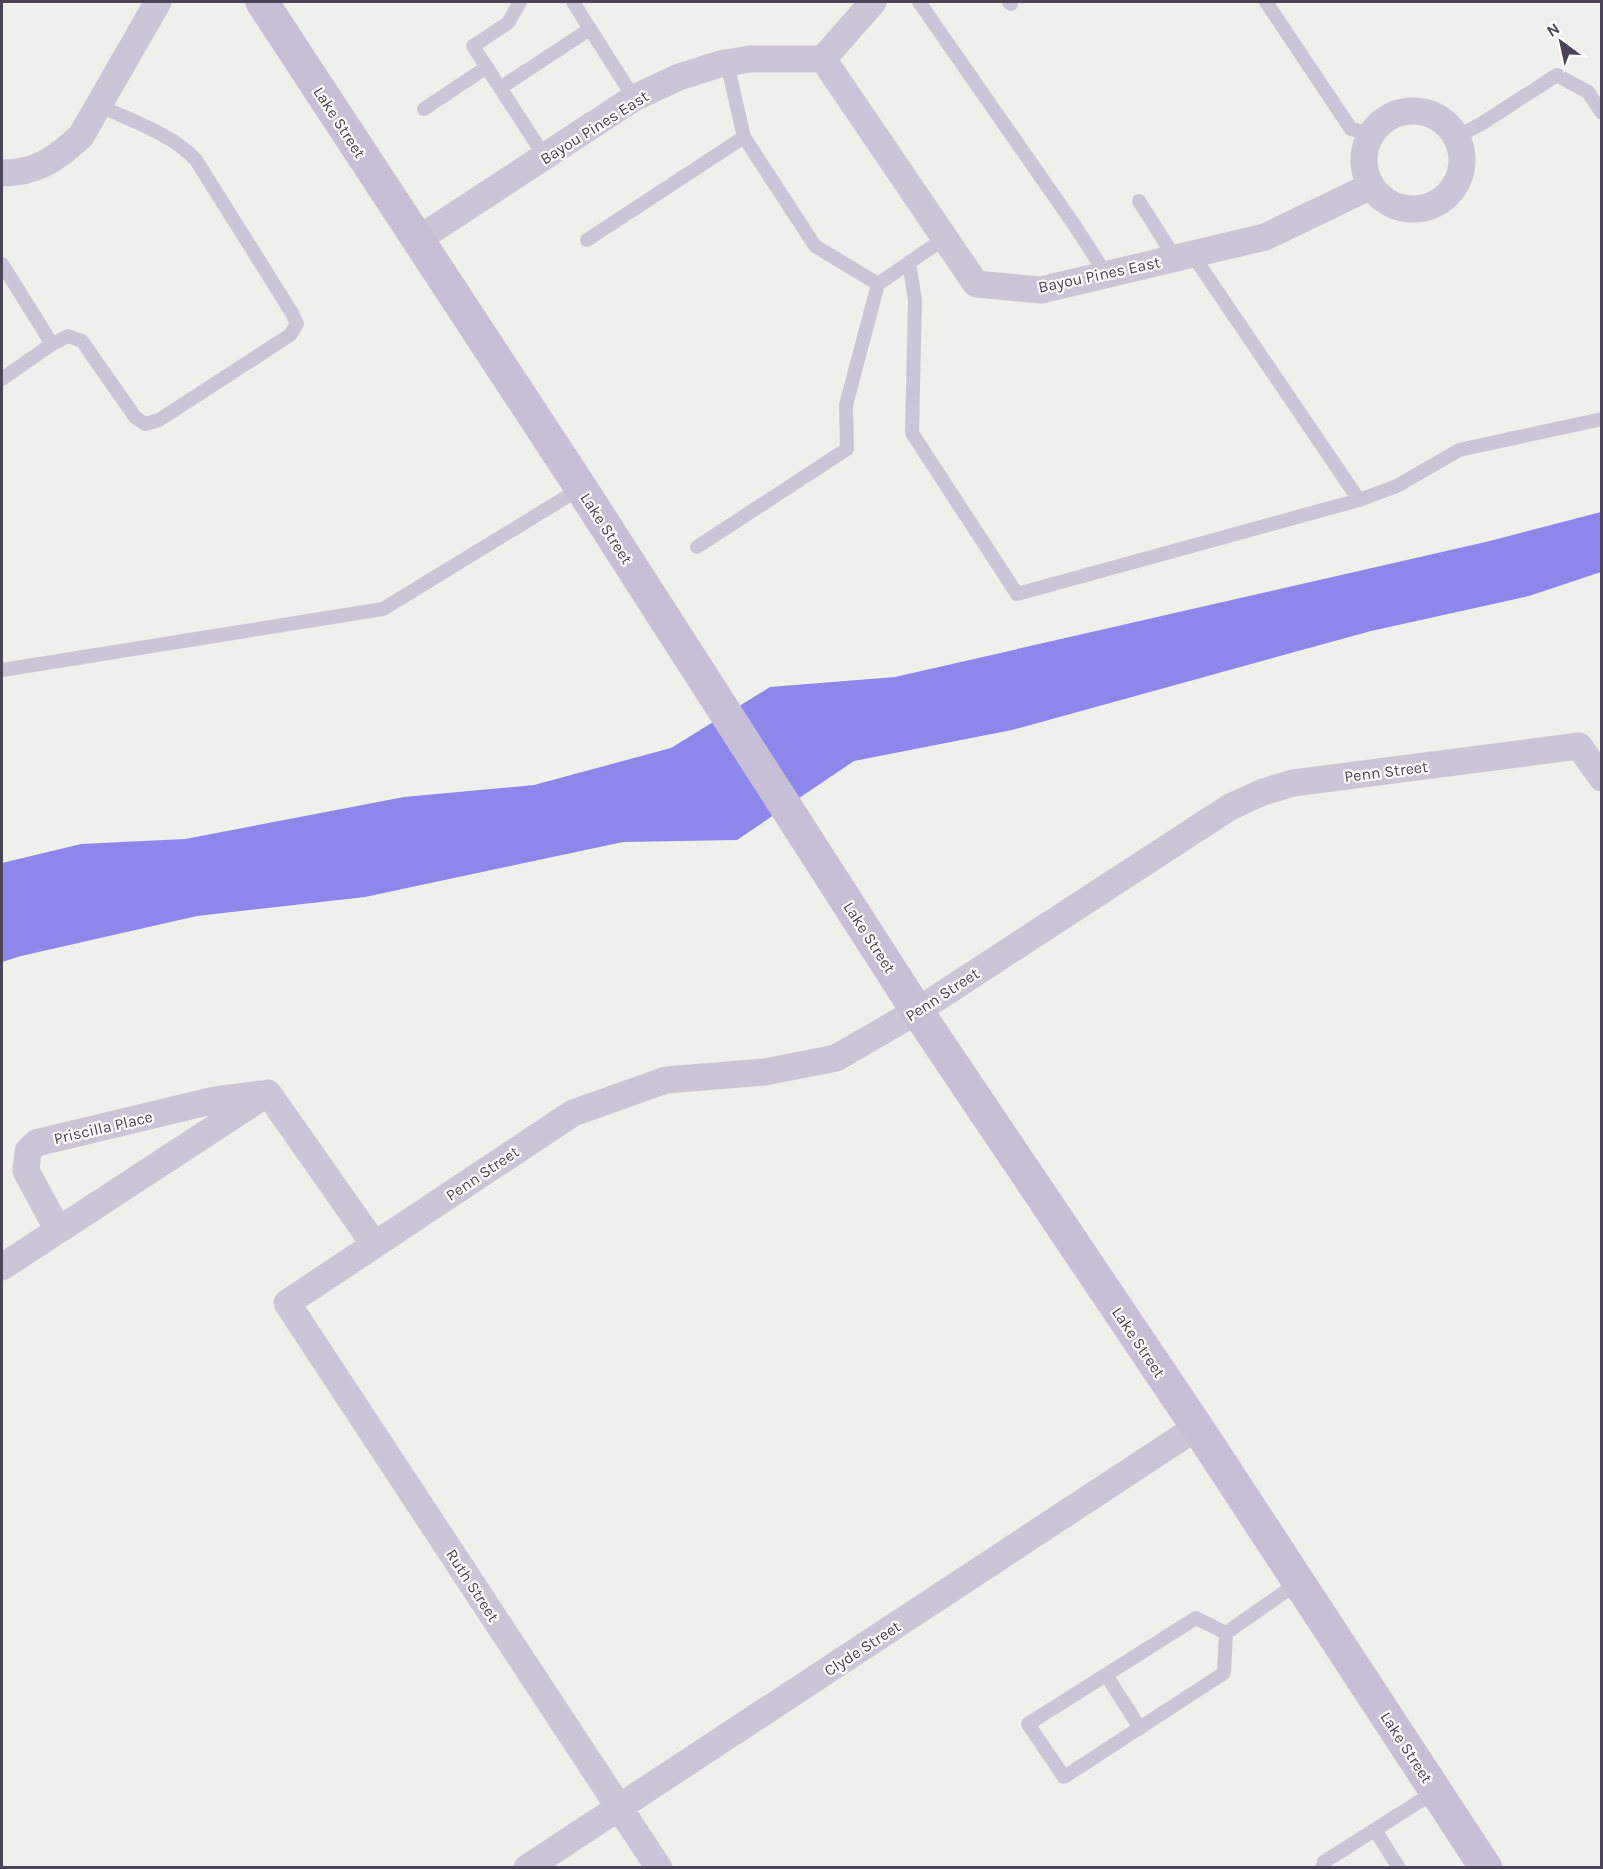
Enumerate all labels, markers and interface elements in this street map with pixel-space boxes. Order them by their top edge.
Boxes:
north arrow [1531,12,1591,72]
text: N [1543,19,1563,41]
street label: Lake Street [309,83,370,162]
street label: Bayou Pines East [536,86,652,168]
street label: Bayou Pines East [1036,252,1162,297]
street label: Lake Street [576,489,637,568]
street label: Penn Street [1343,757,1429,786]
street label: Lake Street [839,898,900,977]
street label: Penn Street [902,964,983,1025]
street label: Priscilla Place [52,1107,154,1148]
street label: Penn Street [442,1142,522,1205]
street label: Lake Street [1108,1303,1169,1381]
street label: Ruth Street [442,1545,503,1625]
street label: Clyde Street [821,1617,904,1680]
street label: Lake Street [1376,1708,1437,1787]

